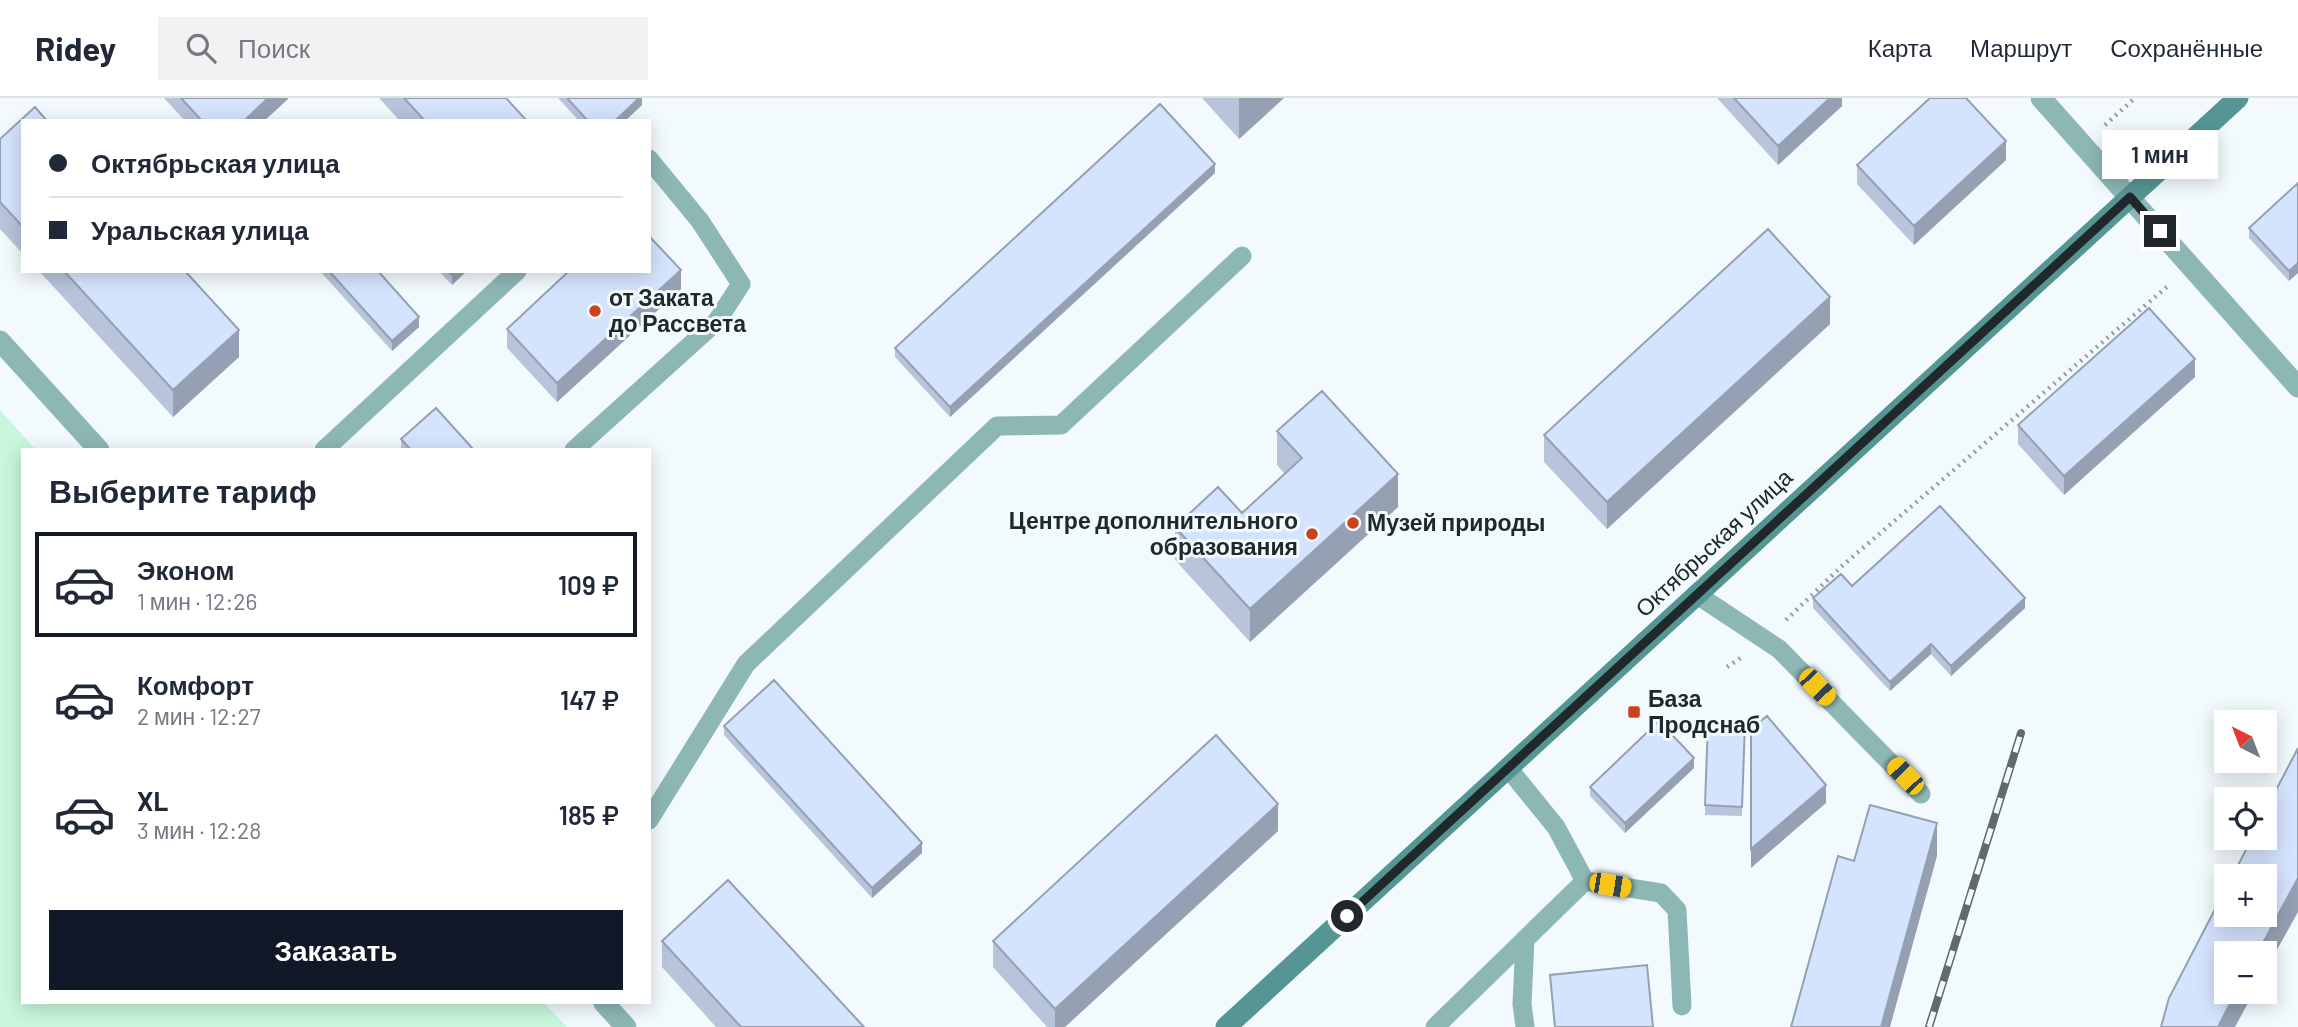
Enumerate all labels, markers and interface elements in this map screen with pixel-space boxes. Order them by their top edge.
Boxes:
search box [158,17,648,80]
text: Ridey [35,28,116,68]
icon: search [182,29,220,67]
text: Поиск [238,32,310,63]
text: Карта [1868,33,1932,62]
text: Маршрут [1970,33,2072,62]
text: Сохранённые [2110,33,2263,62]
callout: 1 мин [2102,130,2218,178]
text: 1 мин [2131,140,2189,168]
text: Октябрьская улица [91,147,340,178]
text: Уральская улица [91,214,309,245]
route end [2144,215,2176,247]
place label: от Заката до Рассвета [609,283,746,337]
marker: от Заката до Рассвета [587,303,603,319]
street label: Октябрьская улица [1629,462,1798,622]
text: Выберите тариф [49,471,317,509]
place label: Центре дополнительного образования [1009,506,1298,560]
place label: Музей природы [1367,508,1545,536]
marker: Музей природы [1345,515,1361,531]
marker: Центре дополнительного образования [1304,526,1320,542]
icon: car [53,553,116,616]
text: Эконом [137,554,235,585]
text: 109 ₽ [558,569,619,600]
text: 1 мин · 12:26 [137,587,257,615]
car [1795,665,1840,709]
icon: car [53,668,116,731]
text: Комфорт [137,669,254,700]
text: 147 ₽ [560,684,619,715]
place label: База Продснаб [1648,684,1760,738]
text: 2 мин · 12:27 [137,702,261,730]
marker: База Продснаб [1626,704,1642,720]
north arrow [2214,710,2277,774]
map controls [2214,710,2277,1004]
car [1883,754,1928,798]
icon: car [53,783,116,846]
text: XL [137,785,168,816]
button: locate [2214,787,2277,850]
text: 185 ₽ [559,799,619,830]
text: 3 мин · 12:28 [137,816,261,844]
button: + [2214,864,2277,927]
car [1588,871,1633,899]
route start [1331,900,1363,932]
button: Заказать [49,910,623,990]
button: − [2214,941,2277,1004]

